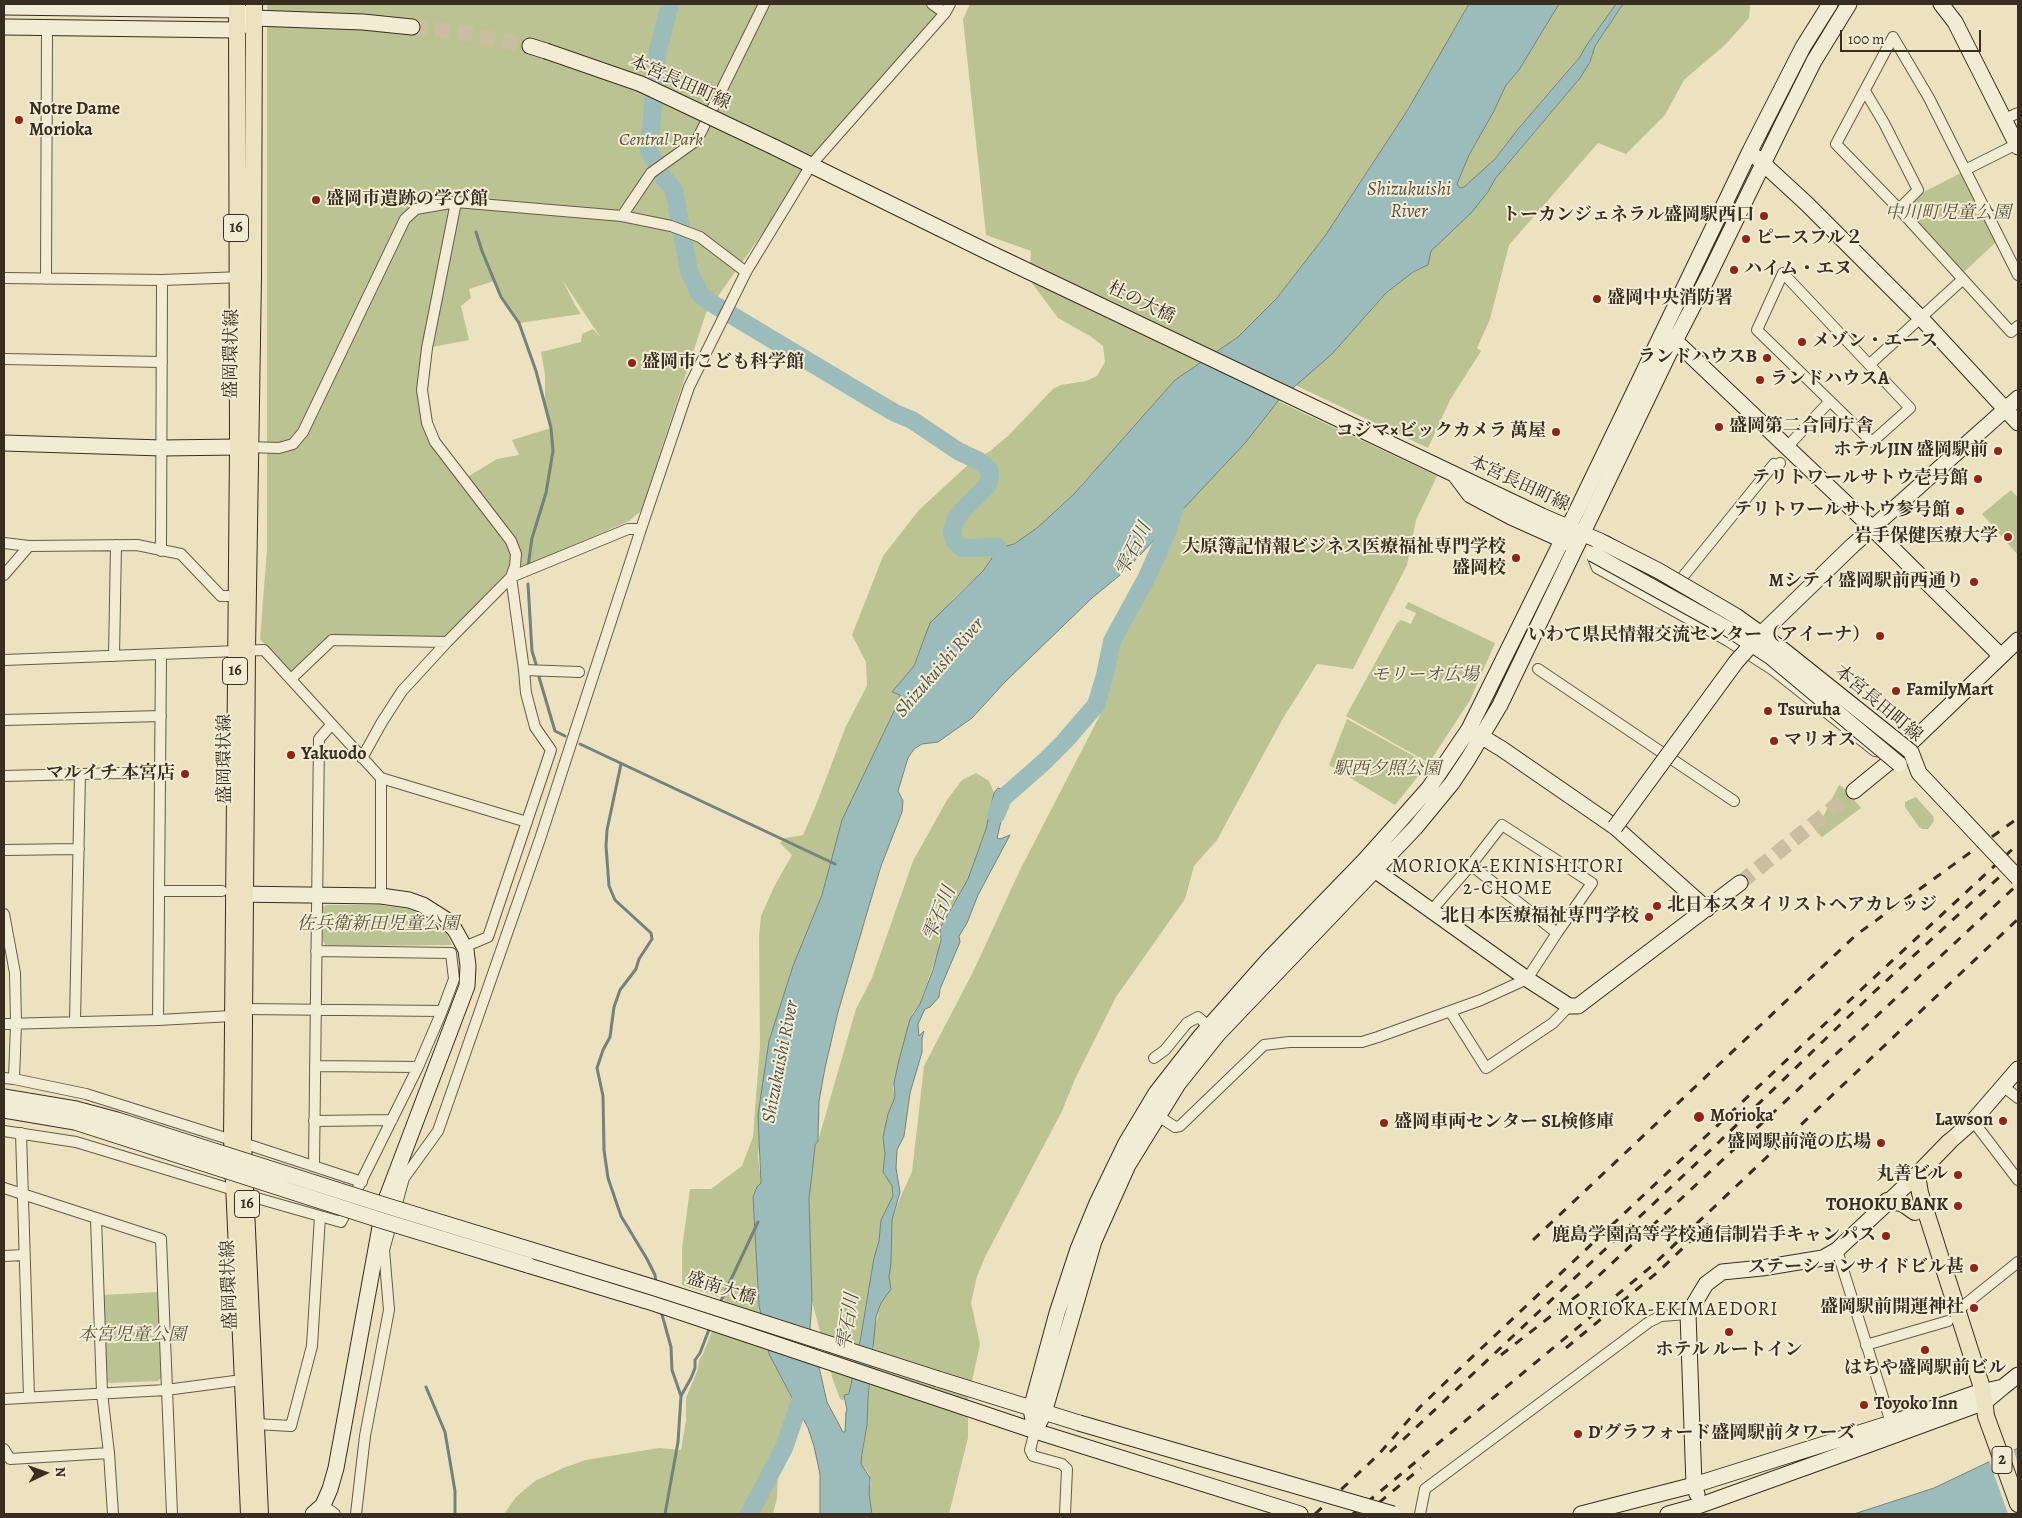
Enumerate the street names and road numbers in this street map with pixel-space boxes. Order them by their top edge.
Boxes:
street label: 本宮長田町線 [626,51,734,115]
road number: 16 [224,214,248,242]
street label: 杜の大橋 [1104,278,1178,328]
street label: 盛岡環状線 [220,309,244,399]
street label: 本宮長田町線 [1465,451,1573,517]
road number: 16 [222,658,248,684]
street label: 本宮長田町線 [1830,661,1926,747]
street label: 盛岡環状線 [215,714,237,804]
road number: 16 [234,1190,260,1218]
street label: 盛岡環状線 [218,1240,242,1330]
street label: 盛南大橋 [683,1268,759,1310]
road number: 2 [1992,1446,2012,1474]

